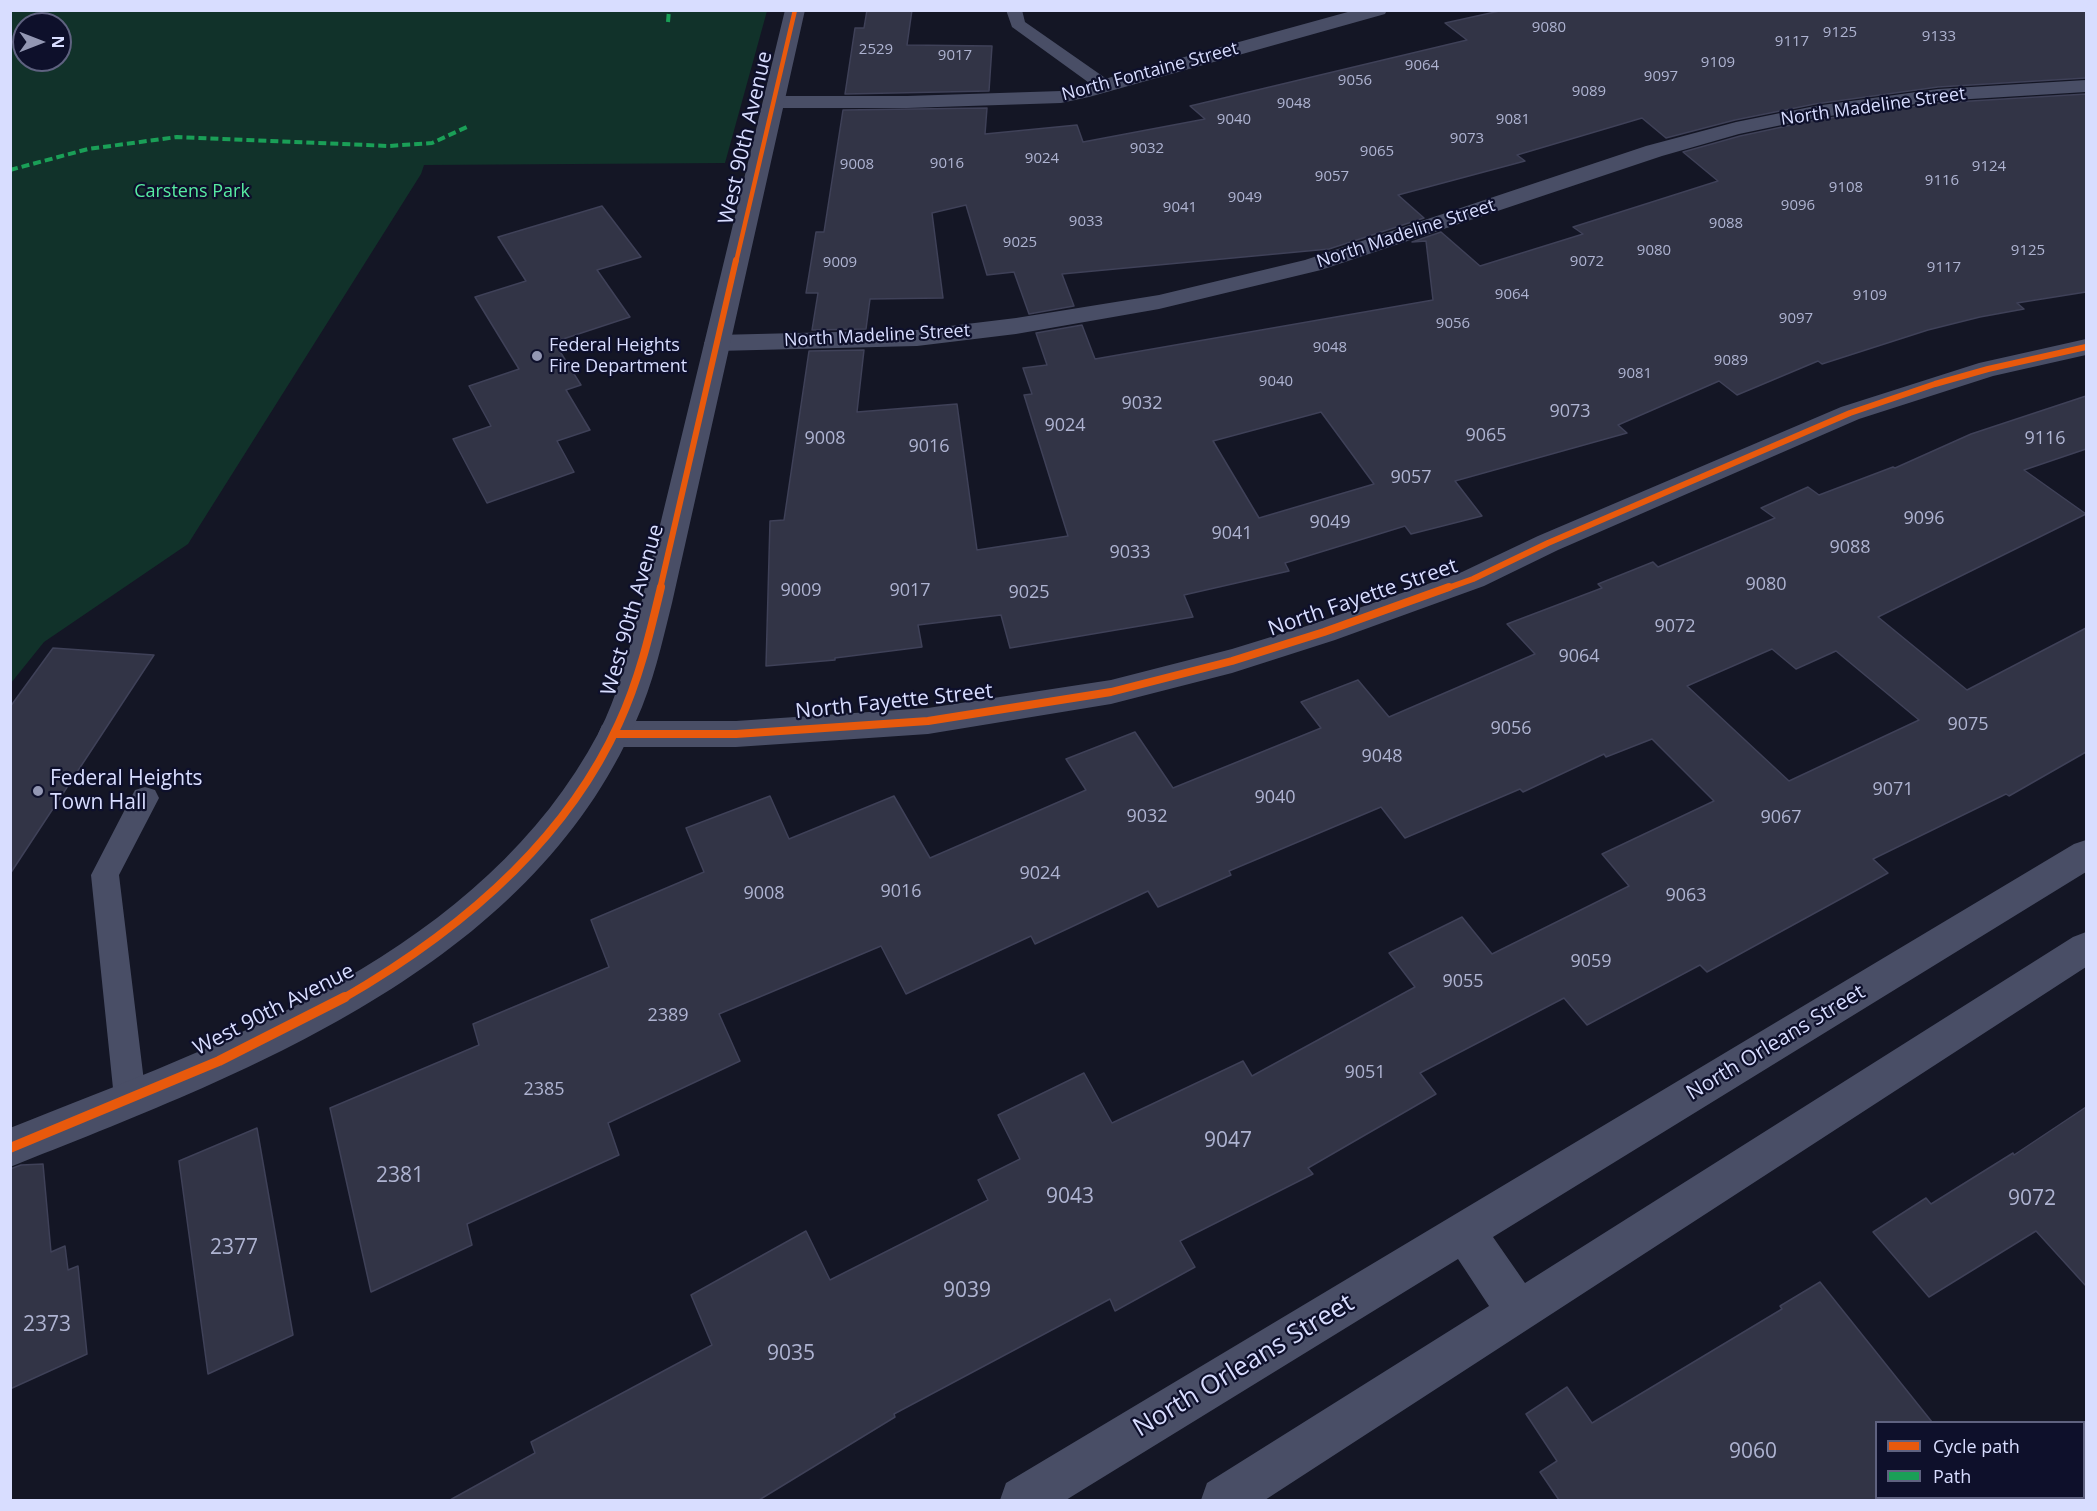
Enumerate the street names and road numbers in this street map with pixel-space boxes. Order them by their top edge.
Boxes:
street label: North Fontaine Street [1059,38,1241,106]
street label: West 90th Avenue [714,49,778,227]
street label: North Madeline Street [1779,83,1967,131]
street label: North Madeline Street [1314,195,1498,273]
street label: North Madeline Street [783,320,971,352]
street label: West 90th Avenue [596,521,670,699]
street label: North Fayette Street [1265,554,1461,642]
street label: North Fayette Street [794,679,994,725]
street label: West 90th Avenue [189,959,359,1061]
street label: North Orleans Street [1682,980,1870,1106]
street label: North Orleans Street [1128,1288,1360,1444]

